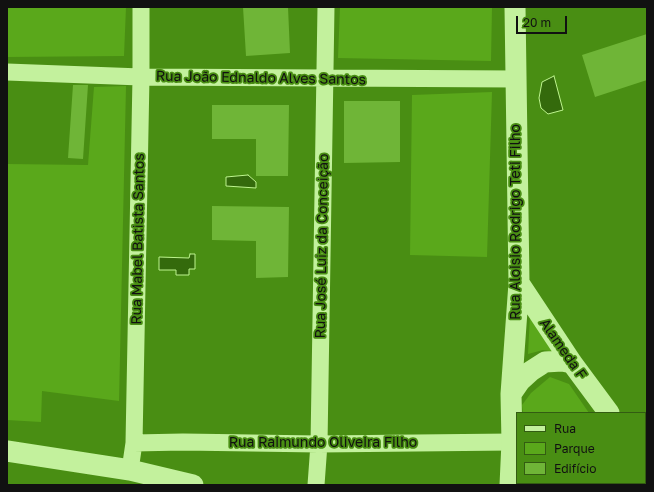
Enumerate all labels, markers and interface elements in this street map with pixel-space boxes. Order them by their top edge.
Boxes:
scale bar [518,8,569,34]
text: 20 m [523,15,551,30]
street label: Rua João Ednaldo Alves Santos [156,68,366,88]
street label: Rua Aloisio Rodrigo Teti Filho [508,124,524,320]
street label: Rua Mabel Batista Santos [128,153,148,325]
street label: Rua José Luiz da Conceição [312,153,332,339]
street label: Alameda F [536,315,590,383]
legend [516,412,646,484]
text: Rua [554,421,576,436]
street label: Rua Raimundo Oliveira Filho [229,435,417,451]
text: Parque [554,441,595,456]
text: Edifício [554,461,596,476]

